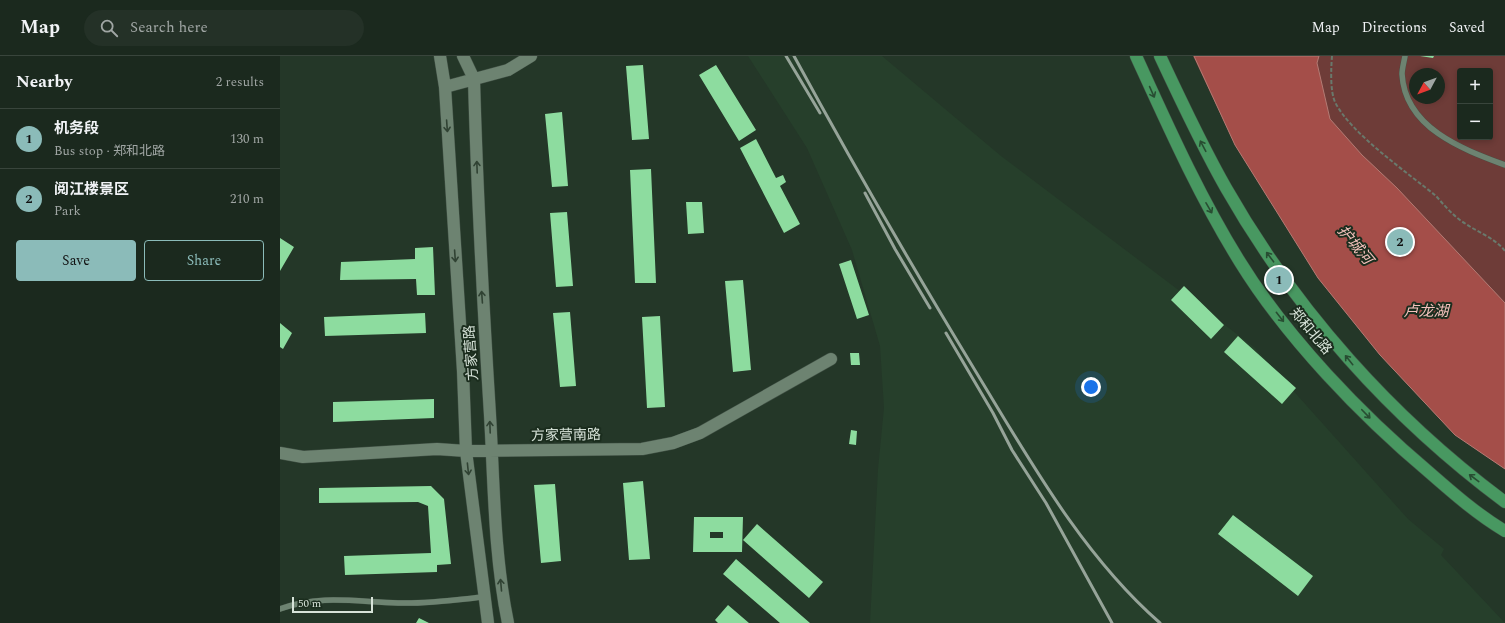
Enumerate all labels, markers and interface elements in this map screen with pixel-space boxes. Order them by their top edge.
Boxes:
search box [84,10,364,46]
text: Map [20,13,60,42]
text: Search here [130,16,208,39]
icon: search [98,17,120,39]
text: Map [1312,17,1340,38]
text: Directions [1362,17,1427,38]
text: Saved [1449,17,1485,38]
north arrow [1409,68,1445,104]
map controls [1457,68,1493,140]
button: + [1457,68,1493,104]
text: Nearby [16,69,72,95]
text: 2 results [216,72,264,92]
one-way arrow [1149,85,1156,97]
button: − [1457,104,1493,140]
text: 机务段 [54,117,99,140]
one-way arrow [443,119,450,132]
text: 1 [25,129,33,149]
text: 130 m [230,129,264,149]
one-way arrow [1199,140,1207,152]
text: Bus stop · 郑和北路 [54,141,165,161]
one-way arrow [473,161,480,174]
text: 阅江楼景区 [54,178,129,201]
text: 2 [25,189,33,209]
text: 210 m [230,189,264,209]
text: Park [54,201,81,221]
one-way arrow [1206,202,1214,214]
water label: 护城河 [1332,220,1380,272]
pin: 2 [1387,227,1413,257]
button: Save [16,240,136,281]
button: Share [144,240,264,281]
one-way arrow [451,249,459,262]
one-way arrow [1265,252,1274,263]
pin: 1 [1266,265,1292,295]
one-way arrow [479,291,486,304]
water label: 卢龙湖 [1403,300,1450,323]
street label: 郑和北路 [1285,303,1337,359]
one-way arrow [1275,312,1284,323]
street label: 方家营路 [459,324,483,382]
one-way arrow [1345,355,1354,365]
your location [1081,377,1101,397]
one-way arrow [1361,409,1371,419]
one-way arrow [486,421,494,434]
street label: 方家营南路 [531,424,601,446]
one-way arrow [464,462,472,475]
one-way arrow [1468,474,1479,483]
one-way arrow [498,579,505,592]
scale bar [292,595,373,614]
text: 50 m [298,595,321,612]

